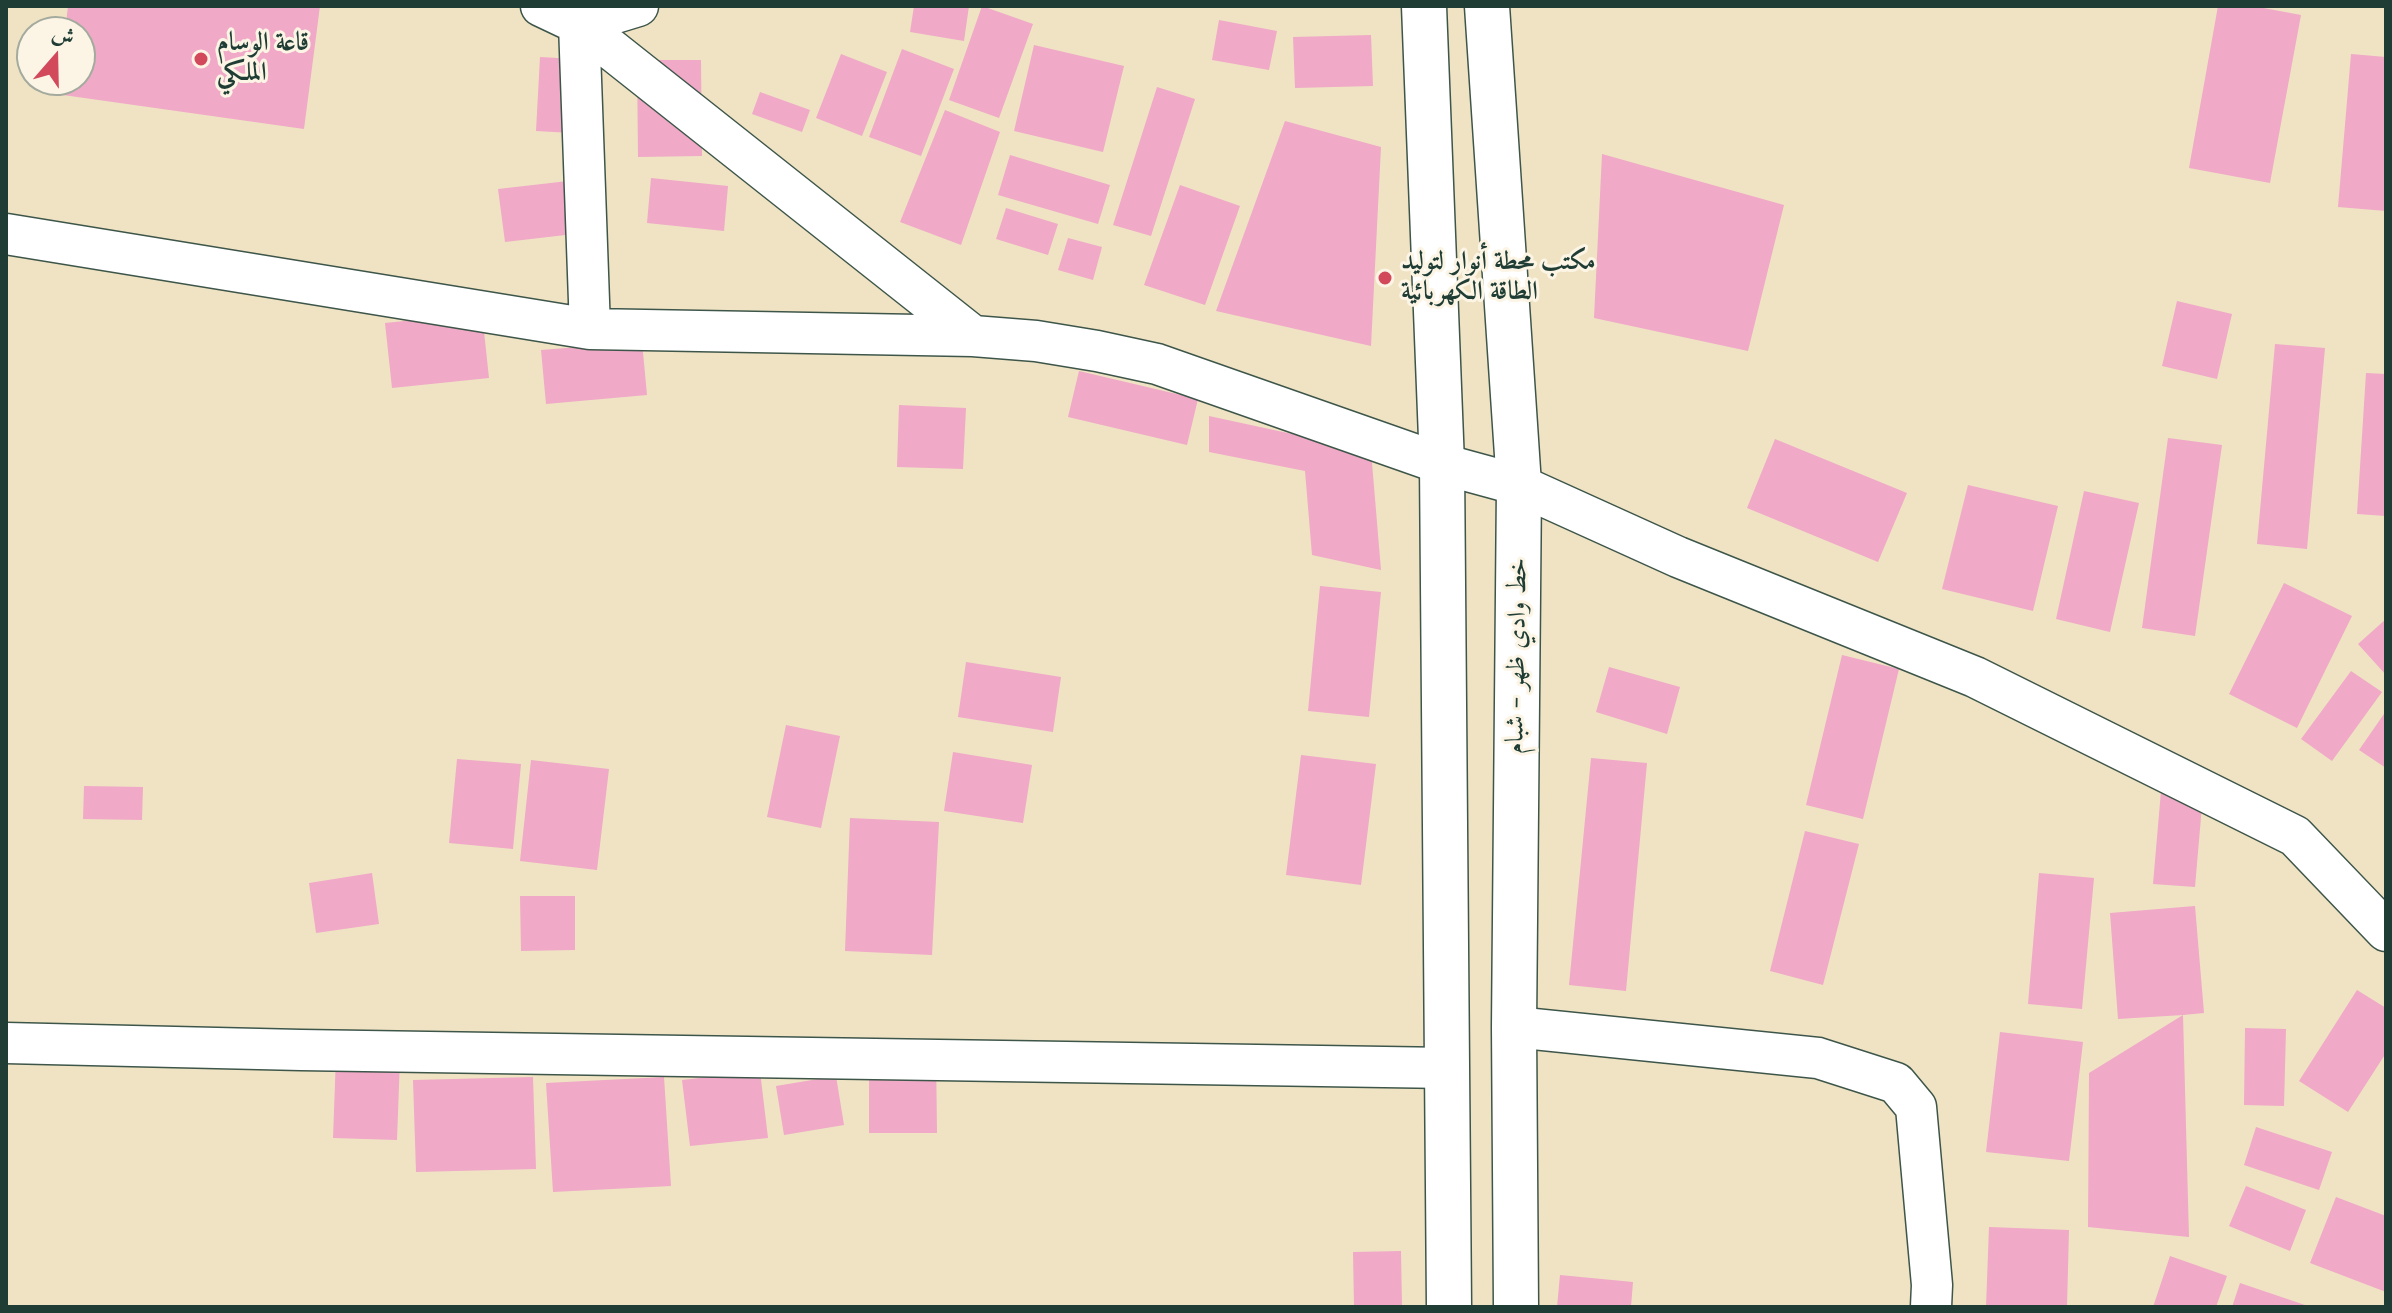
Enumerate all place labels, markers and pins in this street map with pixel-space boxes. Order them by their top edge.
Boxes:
place label: قاعة الوسام الملكي [217,28,309,90]
marker: قاعة الوسام الملكي [192,50,210,68]
place label: مكتب محطة أنوار لتوليد الطاقة الكهربائية [1401,247,1596,308]
marker: مكتب محطة أنوار لتوليد الطاقة الكهربائية [1376,269,1394,287]

